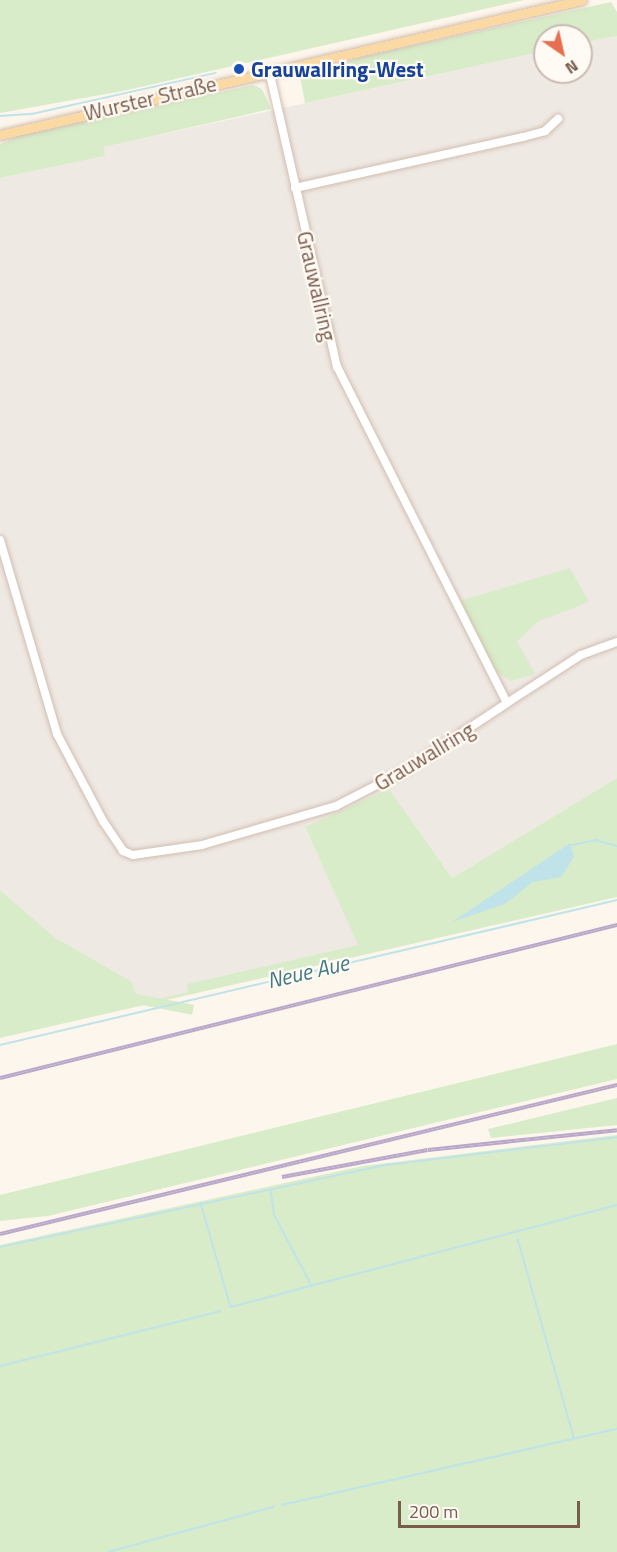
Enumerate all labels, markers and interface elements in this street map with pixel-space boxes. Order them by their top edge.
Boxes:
north arrow [533,24,593,84]
text: N [561,54,583,80]
place label: Grauwallring-West [251,56,424,82]
marker: Grauwallring-West [232,62,246,76]
street label: Wurster Straße [81,70,219,126]
street label: Grauwallring [292,229,342,343]
street label: Grauwallring [370,716,478,796]
water label: Neue Aue [265,950,351,994]
scale bar [401,1489,582,1527]
text: 200 m [409,1498,458,1525]

